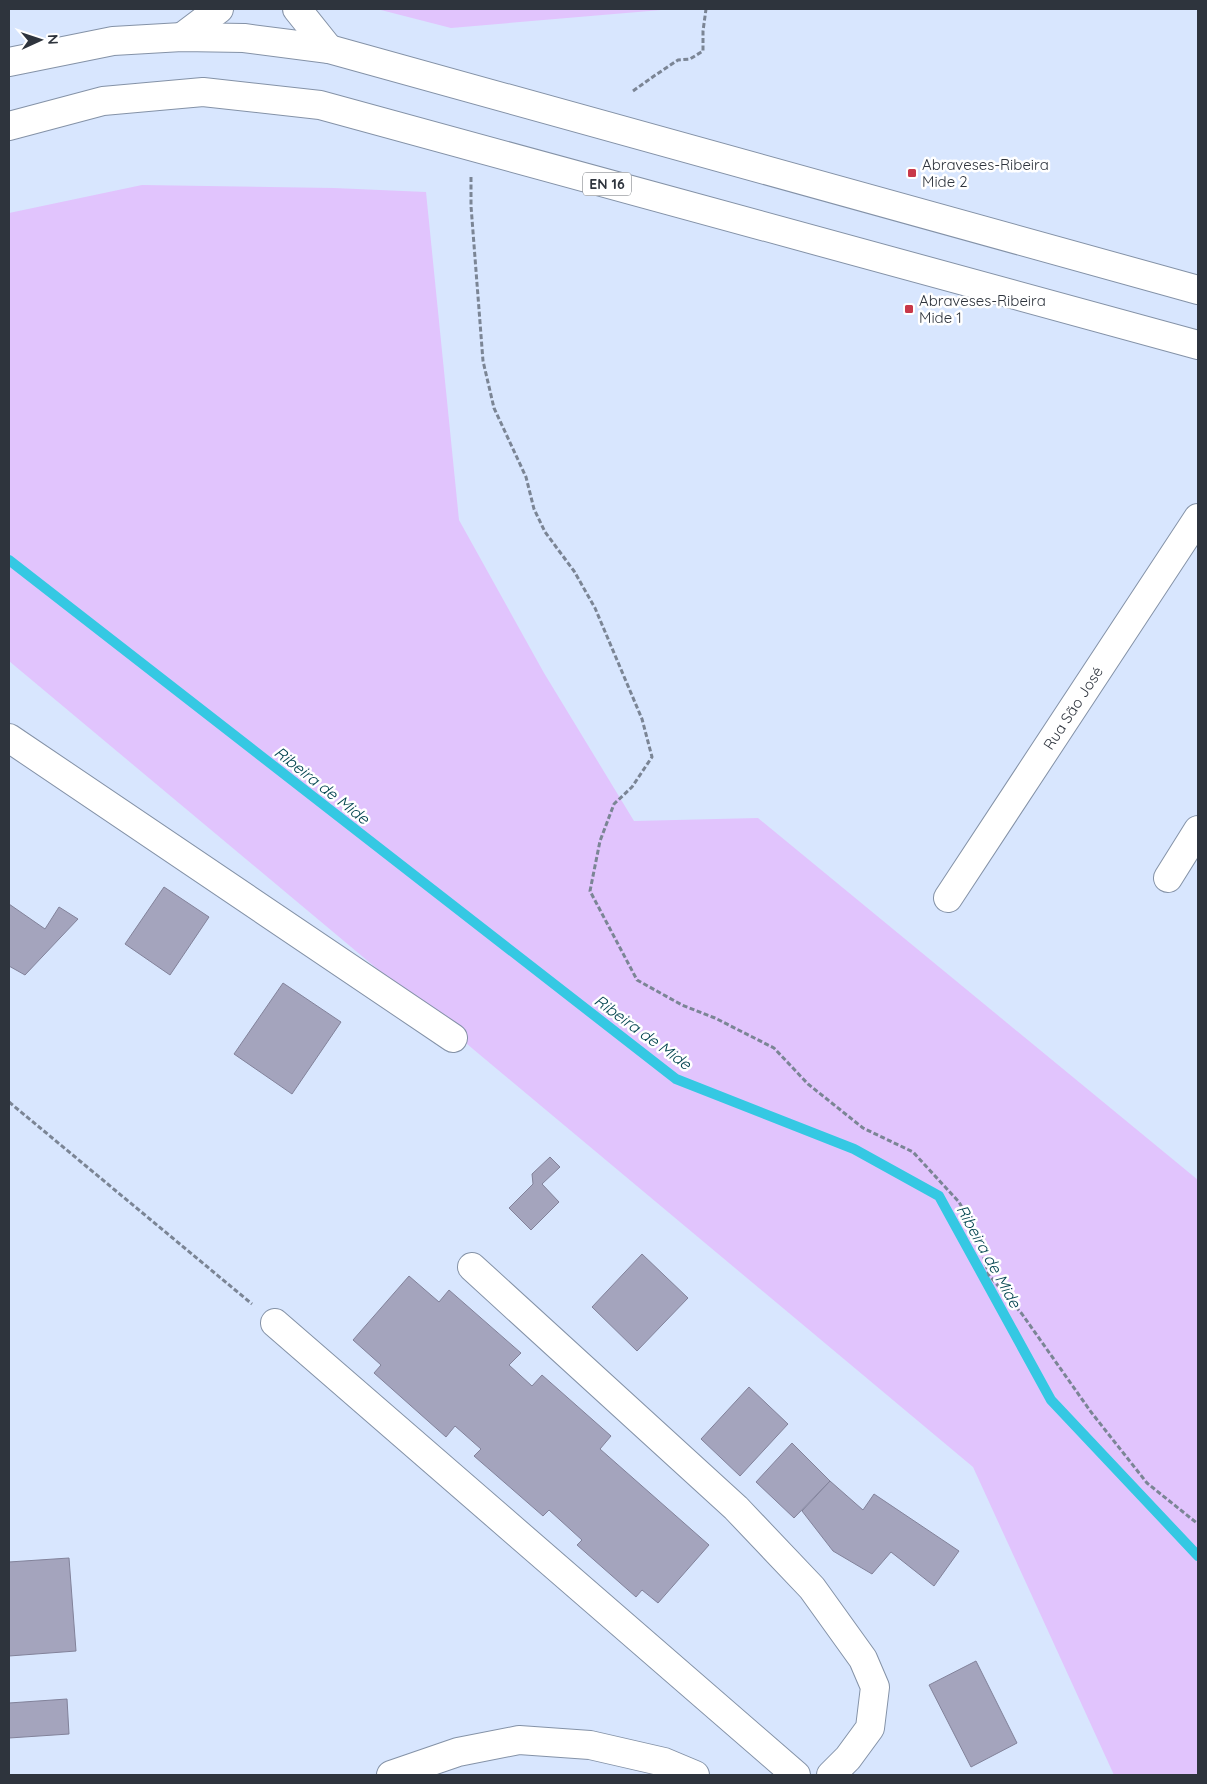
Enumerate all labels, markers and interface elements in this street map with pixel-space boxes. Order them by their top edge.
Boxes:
north arrow [15,15,65,65]
text: N [44,34,62,45]
place label: Abraveses-Ribeira Mide 2 [922,155,1049,191]
marker: Abraveses-Ribeira Mide 2 [906,167,918,179]
road number: EN 16 [583,172,631,195]
place label: Abraveses-Ribeira Mide 1 [919,291,1046,327]
marker: Abraveses-Ribeira Mide 1 [903,303,915,315]
street label: Rua São José [1039,663,1107,753]
water label: Ribeira de Mide [271,742,374,829]
water label: Ribeira de Mide [591,990,696,1074]
water label: Ribeira de Mide [952,1201,1026,1312]

